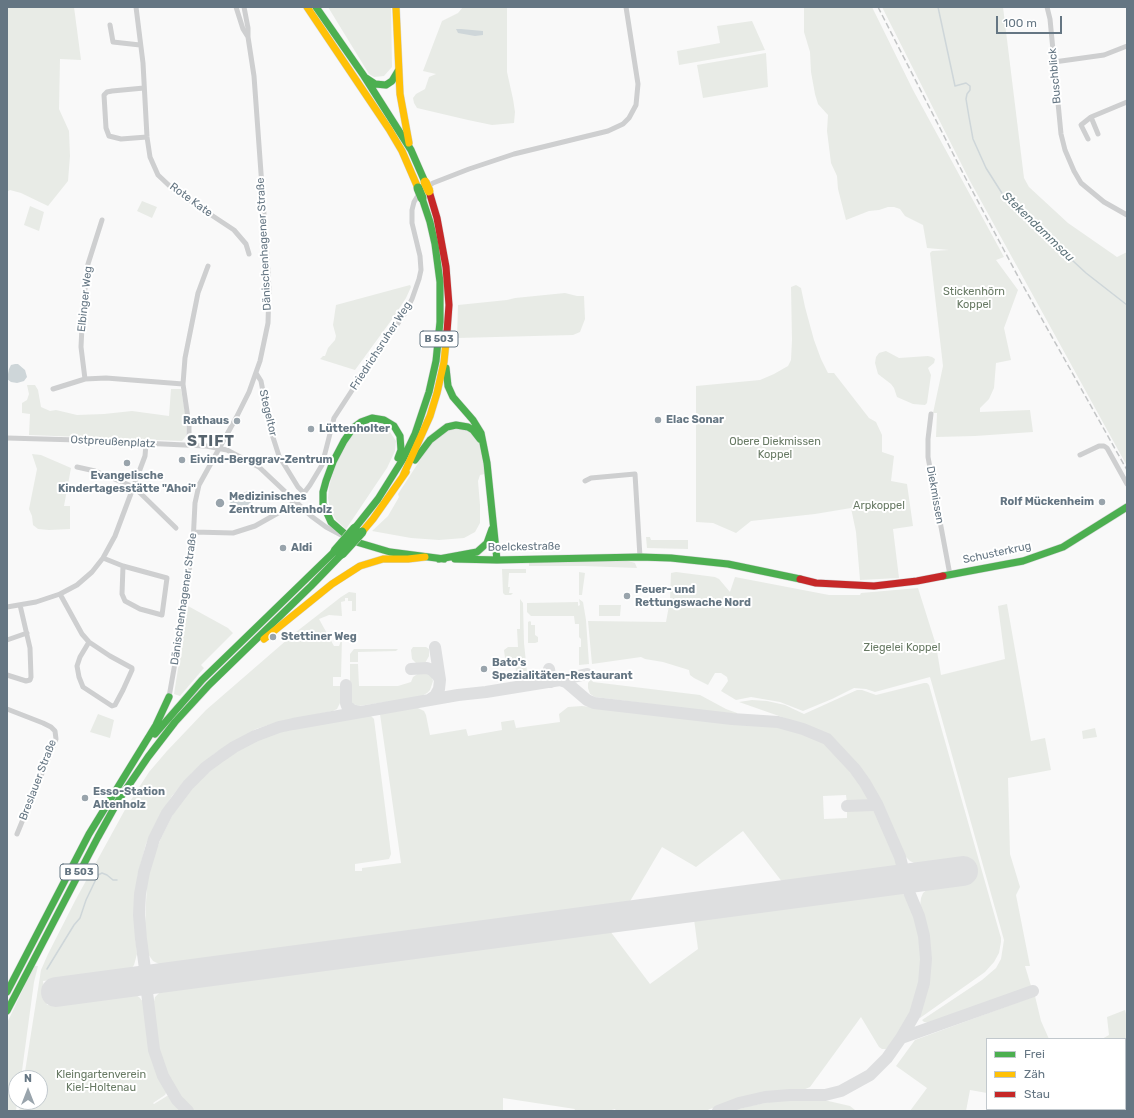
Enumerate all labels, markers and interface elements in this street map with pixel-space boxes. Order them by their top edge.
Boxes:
scale bar [998,8,1064,34]
text: 100 m [1003,16,1037,30]
street label: Buschblick [1046,48,1064,104]
street label: Dänischenhagener Straße [254,177,274,311]
street label: Rote Kate [167,180,215,220]
water label: Stekendammsau [999,189,1077,265]
street label: Elbinger Weg [75,265,95,333]
park label: Stickenhörn Koppel [943,285,1005,311]
street label: Friedrichsruher Weg [347,299,415,393]
road number: B 503 [420,331,458,347]
street label: Stegeltor [256,388,280,438]
place label: Elac Sonar [666,413,724,427]
place label: Rathaus [183,414,229,428]
marker: Elac Sonar [653,415,663,425]
marker: Rathaus [232,416,242,426]
place label: Lüttenholter [319,422,390,436]
marker: Lüttenholter [306,424,316,434]
street label: Ostpreußenplatz [70,433,156,451]
district label: STIFT [187,433,235,451]
park label: Obere Diekmissen Koppel [729,435,821,461]
place label: Eivind-Berggrav-Zentrum [190,453,333,467]
marker: Eivind-Berggrav-Zentrum [177,455,187,465]
marker: Evangelische Kindertagesstätte "Ahoi" [122,458,132,468]
street label: Diekmissen [923,465,947,525]
place label: Evangelische Kindertagesstätte "Ahoi" [58,469,196,495]
place label: Medizinisches Zentrum Altenholz [229,490,332,516]
place label: Rolf Mückenheim [1000,495,1094,509]
marker: Medizinisches Zentrum Altenholz [214,497,226,509]
marker: Rolf Mückenheim [1097,497,1107,507]
park label: Arpkoppel [853,499,905,513]
street label: Dänischenhagener Straße [168,532,200,666]
street label: Schusterkrug [962,539,1032,567]
street label: Boelckestraße [487,540,561,554]
place label: Aldi [291,541,312,555]
marker: Aldi [278,543,288,553]
place label: Feuer- und Rettungswache Nord [635,583,751,609]
marker: Feuer- und Rettungswache Nord [622,591,632,601]
place label: Stettiner Weg [281,630,357,644]
marker: Stettiner Weg [268,632,278,642]
park label: Ziegelei Koppel [864,641,940,655]
place label: Bato's Spezialitäten-Restaurant [492,656,633,682]
marker: Bato's Spezialitäten-Restaurant [479,664,489,674]
street label: Breslauer Straße [17,738,59,822]
place label: Esso-Station Altenholz [93,785,165,811]
marker: Esso-Station Altenholz [80,793,90,803]
road number: B 503 [60,864,98,880]
legend [986,1038,1126,1110]
text: Frei [1024,1047,1045,1061]
text: Zäh [1024,1067,1045,1081]
park label: Kleingartenverein Kiel-Holtenau [56,1068,146,1094]
north arrow [8,1070,48,1110]
text: N [24,1072,32,1085]
text: Stau [1024,1087,1050,1101]

